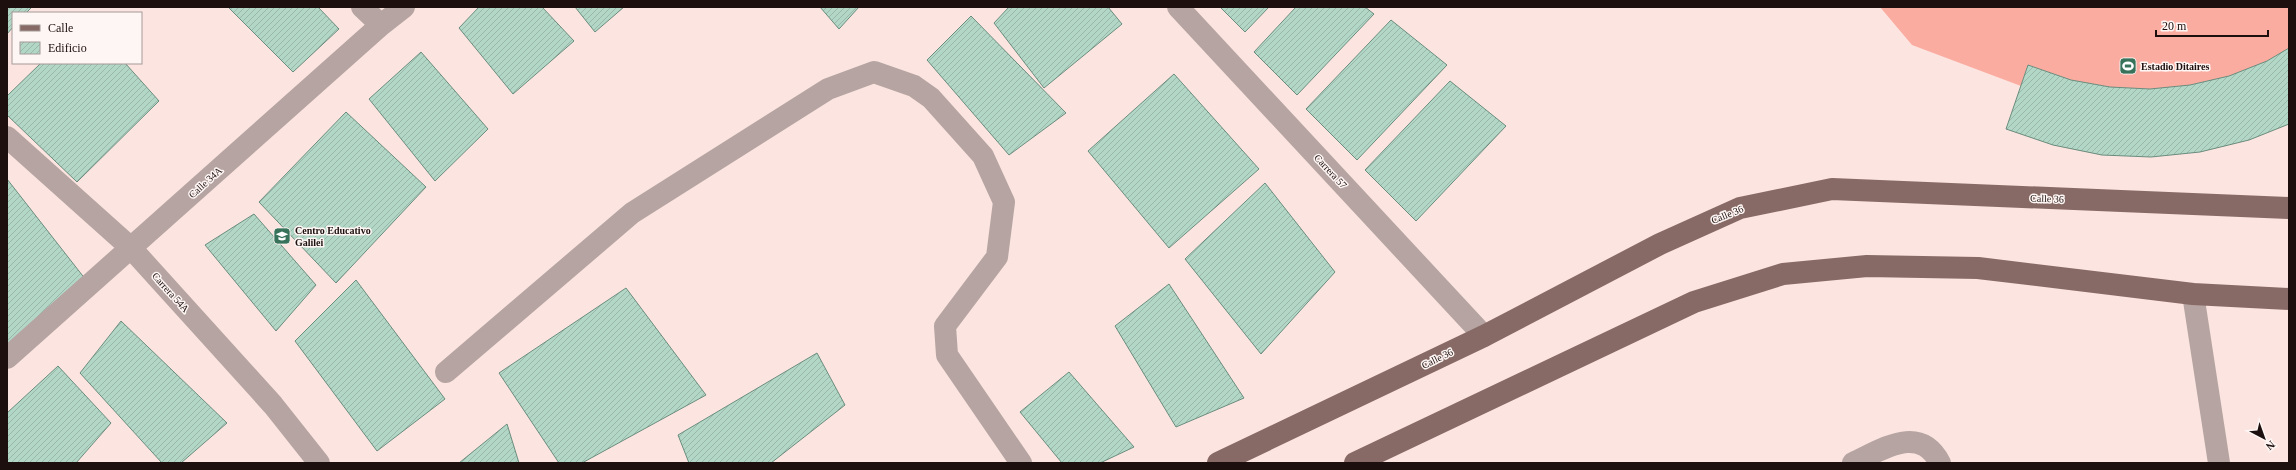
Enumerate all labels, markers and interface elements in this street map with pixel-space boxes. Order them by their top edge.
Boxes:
legend [12,12,142,64]
scale bar [2156,12,2268,38]
text: 20 m [2162,19,2187,33]
text: Calle [48,21,73,35]
text: Edificio [48,41,87,55]
sports icon: Estadio Ditaires [2118,56,2138,76]
place label: Estadio Ditaires [2141,61,2210,72]
street label: Carrera 57 [1312,152,1349,191]
street label: Calle 34A [186,164,225,200]
street label: Calle 36 [2030,192,2064,205]
street label: Calle 36 [1710,203,1745,226]
place label: Centro Educativo Galilei [295,225,371,248]
school or university icon: Centro Educativo Galilei [272,226,292,246]
street label: Carrera 54A [150,270,192,315]
street label: Calle 36 [1420,346,1455,371]
north arrow [2244,418,2284,458]
text: N [2264,438,2277,453]

